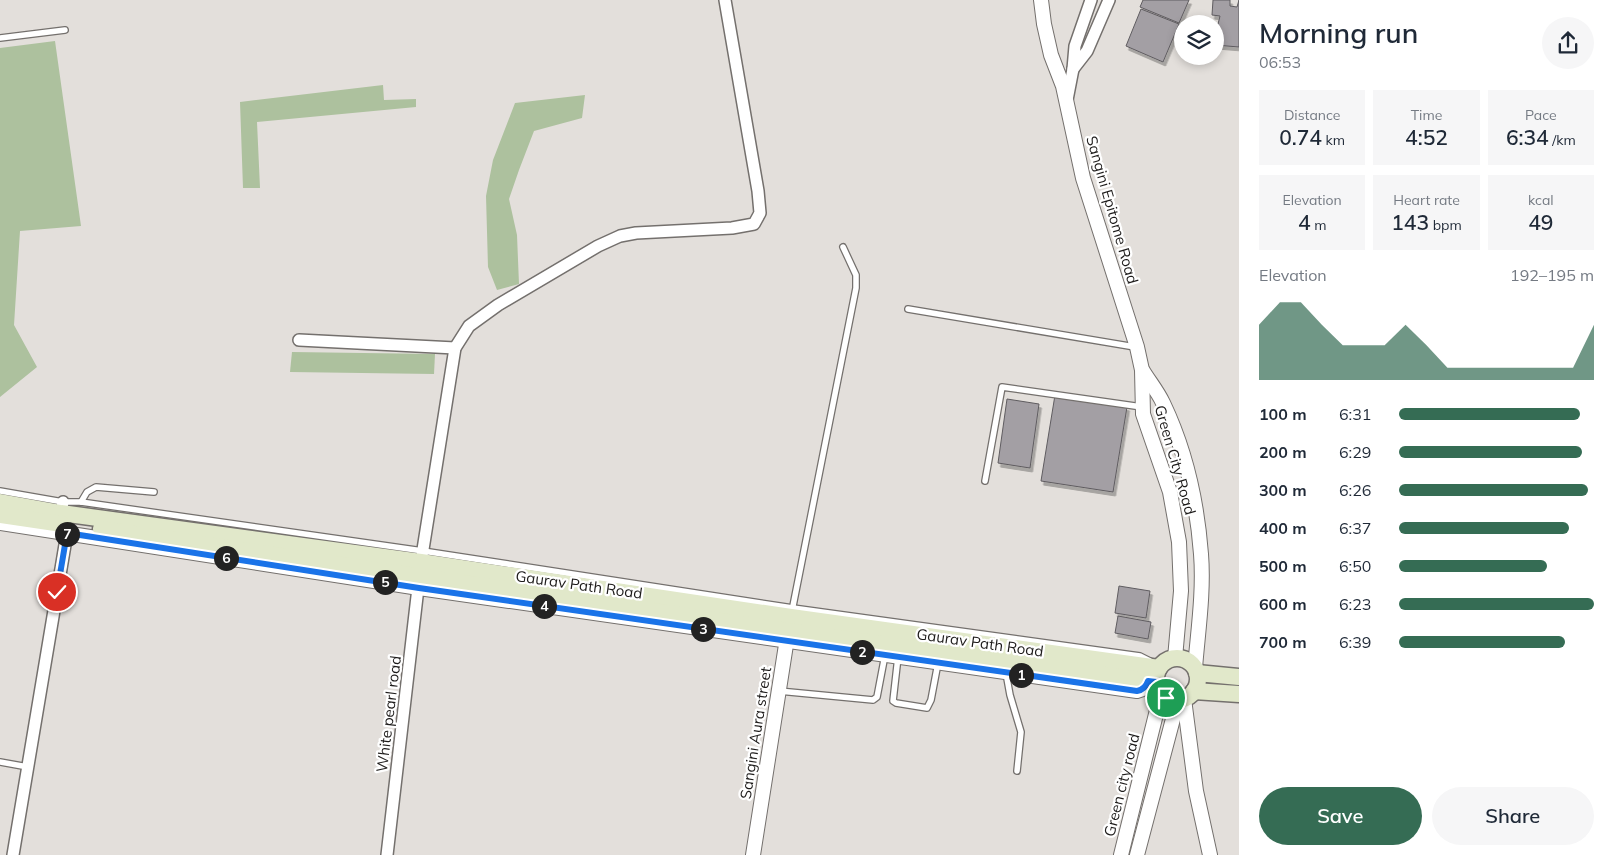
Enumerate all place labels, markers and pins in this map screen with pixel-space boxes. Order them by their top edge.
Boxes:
pin: 7 [54,522,80,546]
pin: 6 [214,546,238,570]
pin: 5 [372,570,398,594]
pin [36,571,78,613]
pin: 4 [532,594,556,618]
pin: 3 [690,616,716,642]
pin: 2 [850,640,874,664]
pin: 1 [1008,662,1034,688]
pin [1145,677,1187,719]

